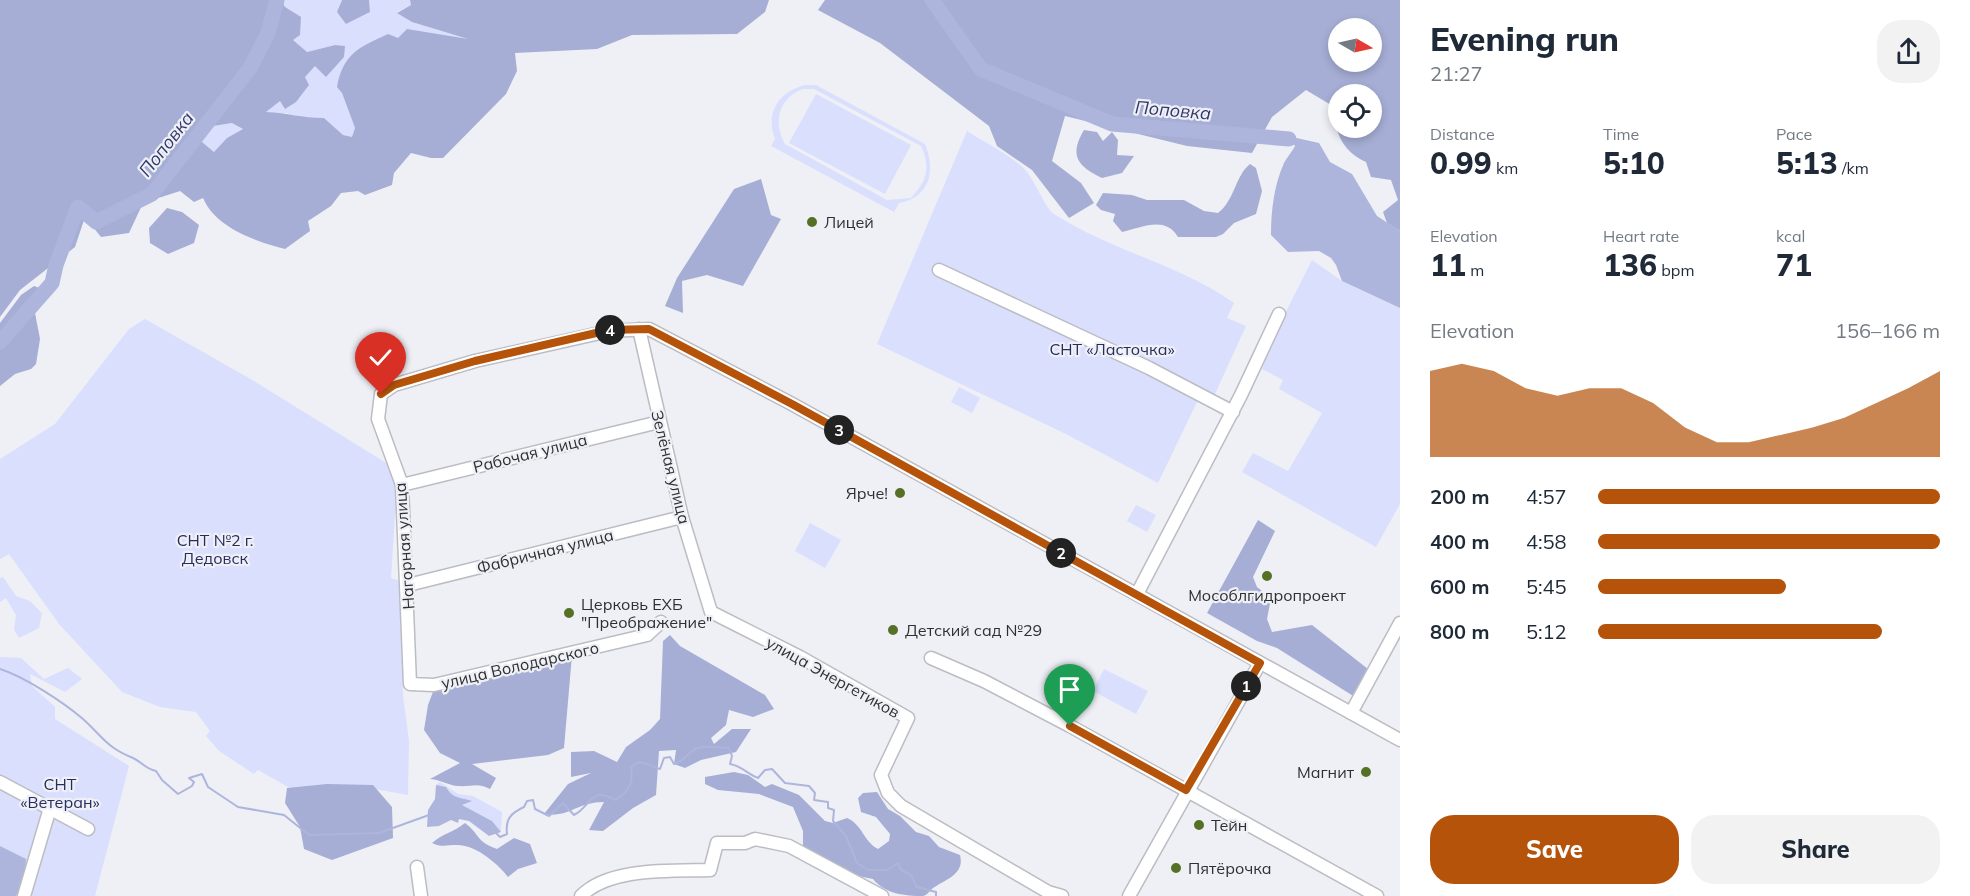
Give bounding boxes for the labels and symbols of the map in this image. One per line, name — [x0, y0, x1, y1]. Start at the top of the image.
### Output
north arrow — [1328, 18, 1382, 72]
water label: Поповка — [1134, 95, 1212, 125]
water label: Поповка — [134, 107, 198, 181]
place label: Лицей — [824, 212, 874, 232]
marker: Лицей — [805, 215, 819, 229]
pin: 4 — [595, 315, 625, 345]
pin — [355, 332, 406, 394]
park label: СНТ «Ласточка» — [1049, 339, 1175, 359]
street label: Зелёная улица — [647, 408, 695, 526]
pin: 3 — [824, 415, 854, 445]
street label: Рабочая улица — [471, 429, 589, 477]
street label: Нагорная улица — [390, 482, 418, 610]
place label: Ярче! — [846, 483, 888, 503]
marker: Ярче! — [893, 486, 907, 500]
street label: Фабричная улица — [475, 524, 615, 578]
park label: СНТ №2 г. Дедовск — [177, 530, 253, 568]
pin: 2 — [1046, 538, 1076, 568]
marker: Мособлгидропроект — [1260, 569, 1274, 583]
place label: Мособлгидропроект — [1188, 585, 1347, 605]
place label: Церковь ЕХБ "Преображение" — [581, 594, 712, 632]
marker: Церковь ЕХБ "Преображение" — [562, 606, 576, 620]
place label: Детский сад №29 — [905, 620, 1042, 640]
marker: Детский сад №29 — [886, 623, 900, 637]
street label: улица Энергетиков — [763, 632, 903, 722]
street label: улица Володарского — [439, 637, 601, 693]
pin — [1044, 664, 1095, 726]
pin: 1 — [1231, 671, 1261, 701]
place label: Магнит — [1297, 762, 1355, 782]
marker: Магнит — [1359, 765, 1373, 779]
park label: СНТ «Ветеран» — [20, 774, 100, 812]
place label: Тейн — [1211, 815, 1247, 835]
marker: Тейн — [1192, 818, 1206, 832]
place label: Пятёрочка — [1188, 858, 1272, 878]
marker: Пятёрочка — [1169, 861, 1183, 875]

